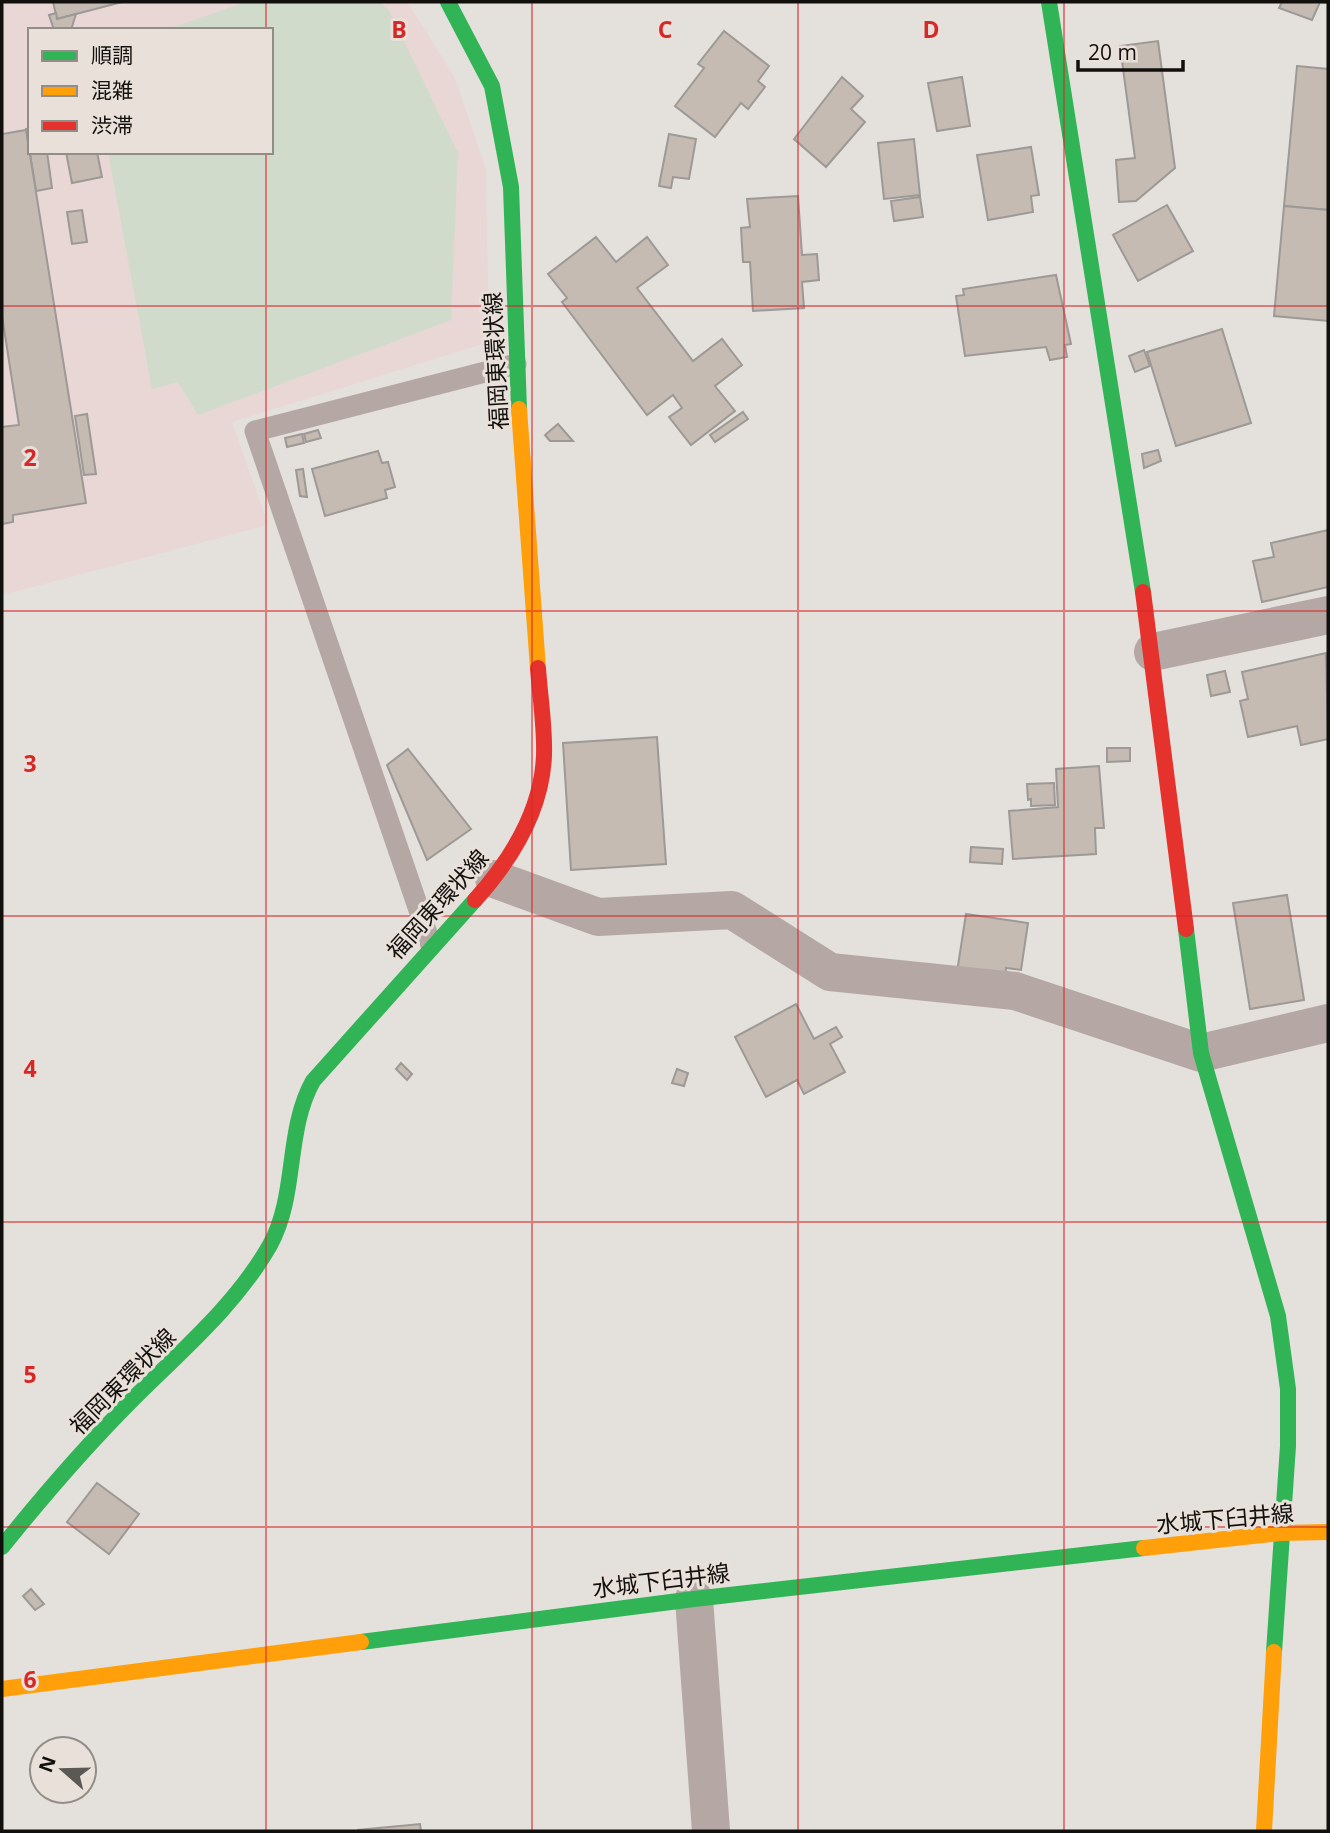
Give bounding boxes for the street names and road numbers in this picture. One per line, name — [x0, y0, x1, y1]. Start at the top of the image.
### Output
street label: 福岡東環状線 — [475, 291, 515, 431]
street label: 福岡東環状線 — [379, 842, 495, 966]
street label: 福岡東環状線 — [62, 1321, 182, 1441]
street label: 水城下臼井線 — [1155, 1496, 1295, 1540]
street label: 水城下臼井線 — [591, 1556, 731, 1604]

